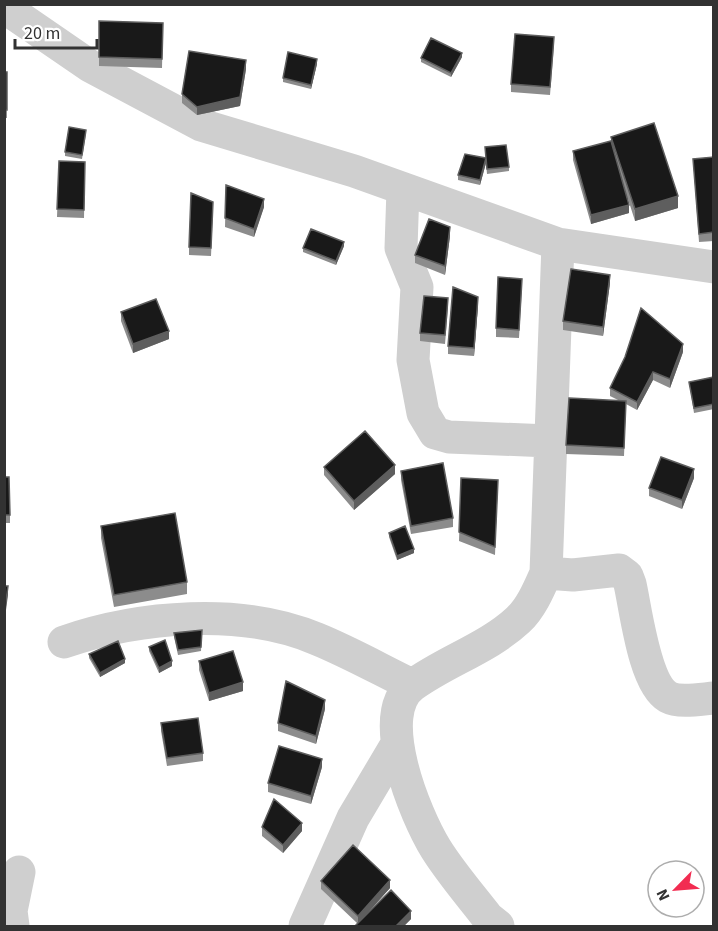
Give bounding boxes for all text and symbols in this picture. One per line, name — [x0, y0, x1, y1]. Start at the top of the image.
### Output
scale bar — [15, 12, 98, 50]
text: 20 m — [24, 21, 60, 46]
north arrow — [646, 859, 706, 919]
text: N — [651, 885, 676, 904]

